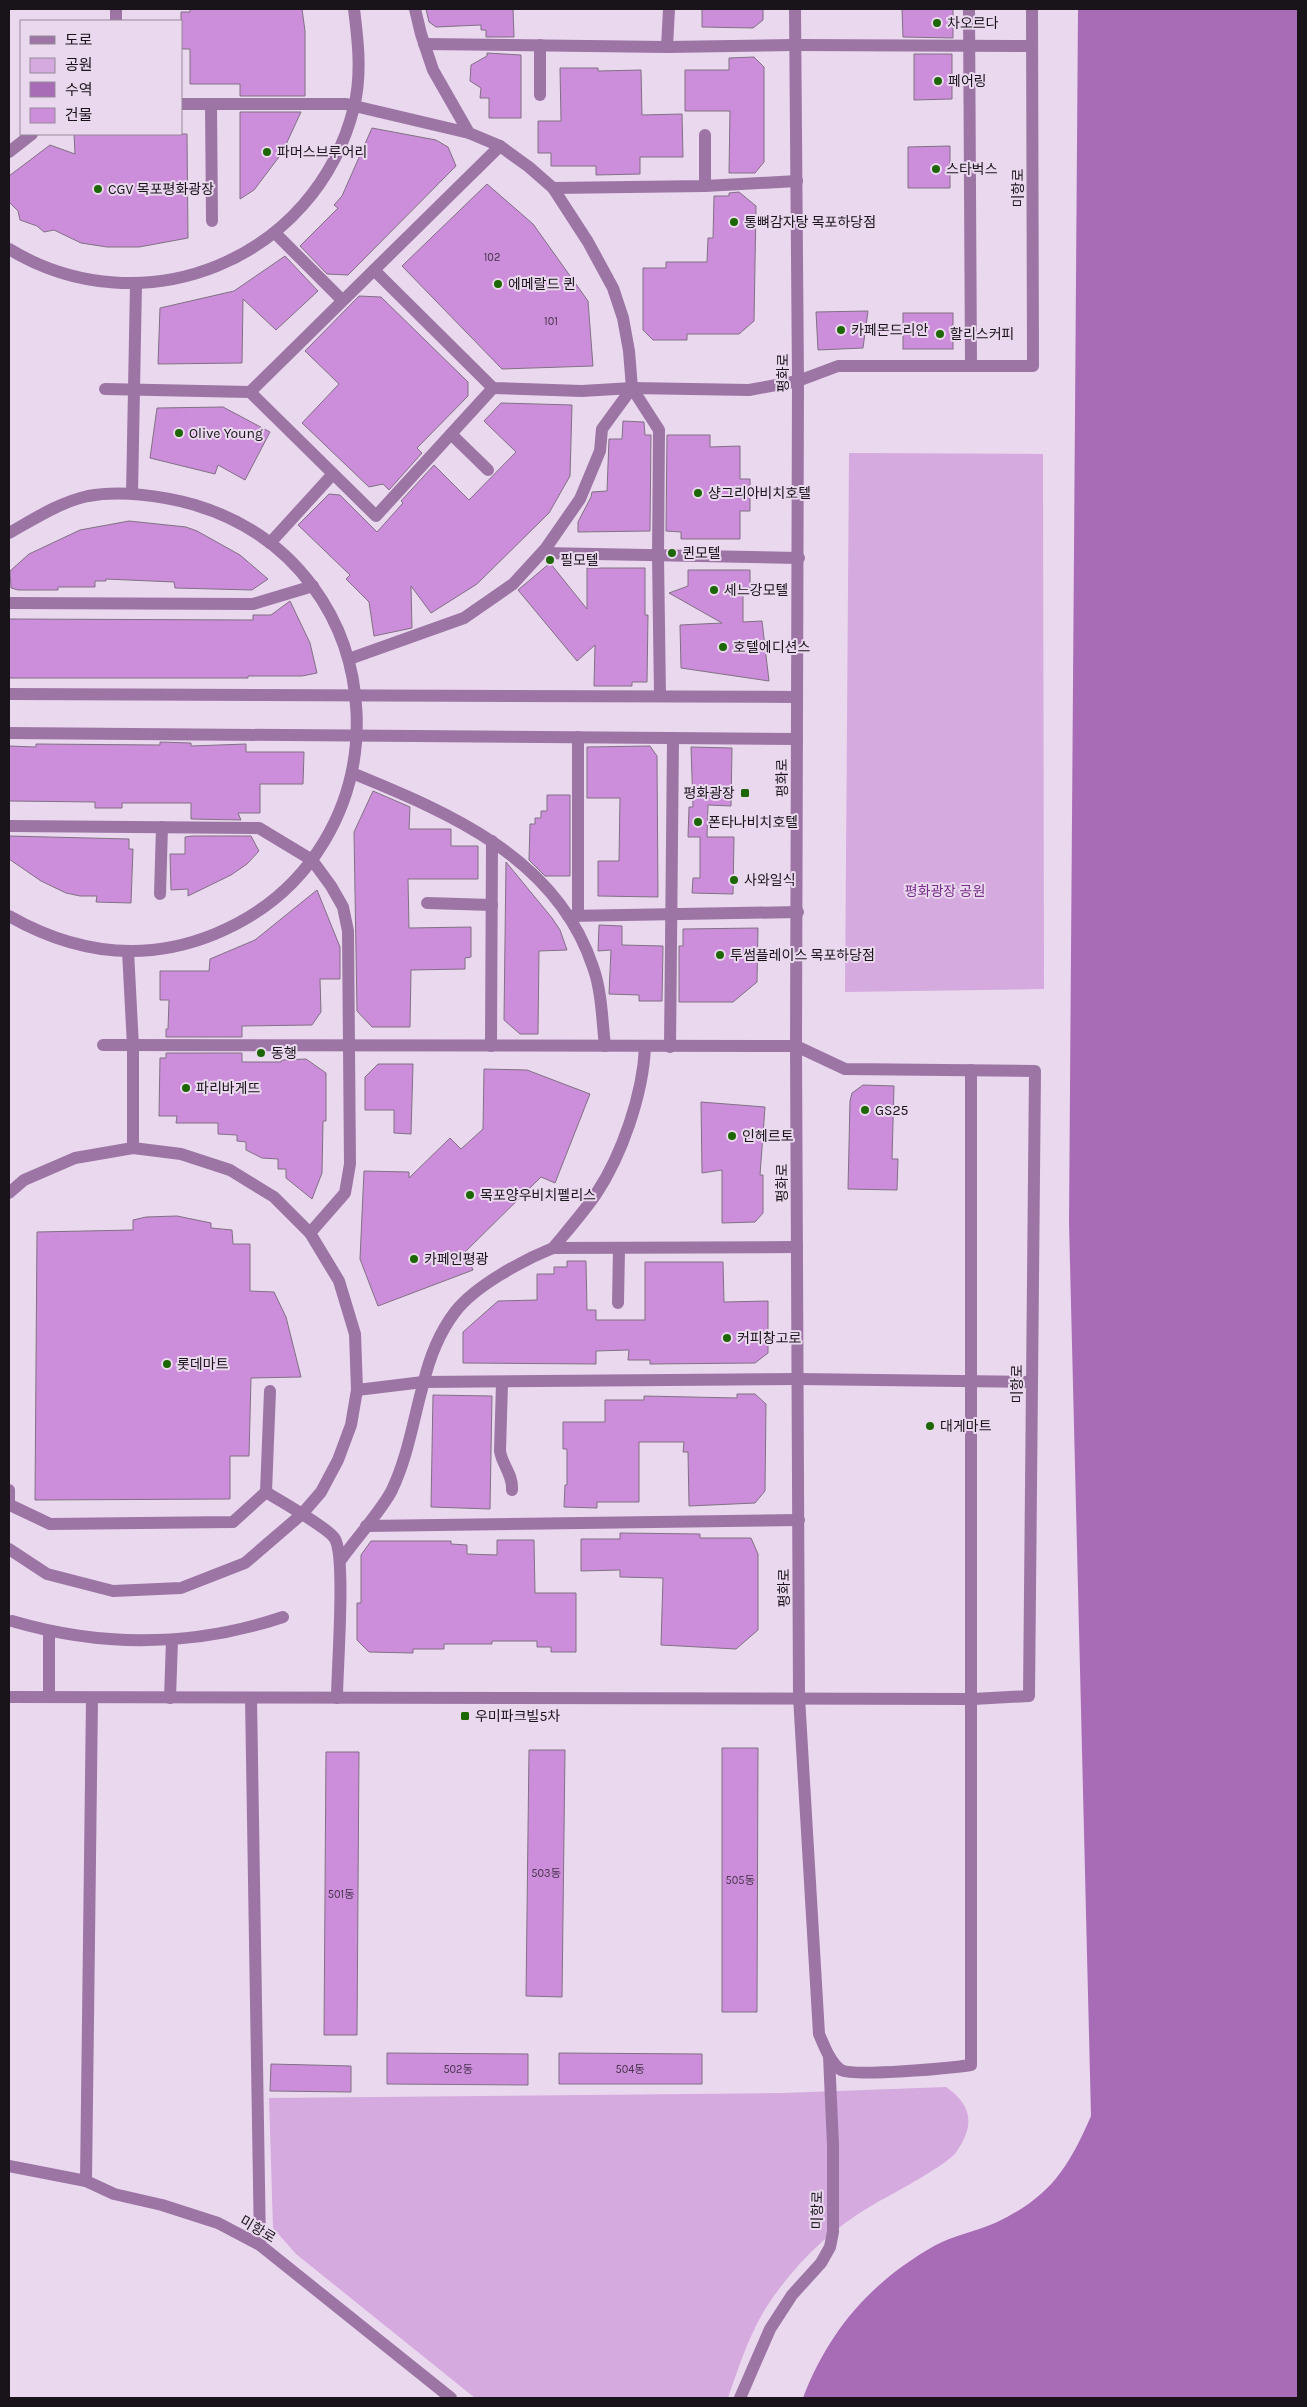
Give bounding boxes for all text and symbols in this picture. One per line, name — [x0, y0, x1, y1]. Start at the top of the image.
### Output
place label: 차오르다 — [947, 15, 999, 32]
marker: 차오르다 — [931, 17, 943, 29]
legend — [20, 20, 182, 135]
text: 도로 — [65, 31, 93, 49]
text: 공원 — [65, 56, 93, 74]
place label: 페어링 — [948, 73, 987, 90]
marker: 페어링 — [932, 75, 944, 87]
text: 수역 — [65, 81, 93, 99]
text: 건물 — [65, 106, 93, 124]
place label: 파머스브루어리 — [277, 144, 367, 161]
marker: 파머스브루어리 — [261, 146, 273, 158]
place label: 스타벅스 — [946, 161, 998, 178]
marker: 스타벅스 — [930, 163, 942, 175]
street label: 미항로 — [1010, 169, 1027, 207]
place label: CGV 목포평화광장 — [108, 181, 214, 198]
marker: CGV 목포평화광장 — [92, 183, 104, 195]
place label: 통뼈감자탕 목포하당점 — [744, 214, 876, 231]
marker: 통뼈감자탕 목포하당점 — [728, 216, 740, 228]
house number: 102 — [484, 251, 500, 264]
place label: 에메랄드 퀸 — [508, 276, 576, 293]
marker: 에메랄드 퀸 — [492, 278, 504, 290]
house number: 101 — [544, 315, 558, 328]
place label: 카페몬드리안 — [851, 322, 928, 339]
marker: 카페몬드리안 — [835, 324, 847, 336]
place label: 할리스커피 — [950, 326, 1014, 343]
marker: 할리스커피 — [934, 328, 946, 340]
street label: 평화로 — [775, 354, 792, 392]
place label: Olive Young — [189, 425, 263, 442]
marker: Olive Young — [173, 427, 185, 439]
place label: 샹그리아비치호텔 — [708, 485, 811, 502]
marker: 샹그리아비치호텔 — [692, 487, 704, 499]
place label: 퀸모텔 — [682, 545, 721, 562]
marker: 퀸모텔 — [666, 547, 678, 559]
place label: 필모텔 — [560, 552, 599, 569]
marker: 필모텔 — [544, 554, 556, 566]
place label: 세느강모텔 — [724, 582, 788, 599]
marker: 세느강모텔 — [708, 584, 720, 596]
place label: 호텔에디션스 — [733, 639, 810, 656]
marker: 호텔에디션스 — [717, 641, 729, 653]
street label: 평화로 — [774, 758, 791, 797]
place label: 평화광장 — [683, 785, 735, 802]
marker: 평화광장 — [739, 787, 751, 799]
place label: 폰타나비치호텔 — [708, 814, 798, 831]
marker: 폰타나비치호텔 — [692, 816, 704, 828]
place label: 사와일식 — [744, 872, 796, 889]
marker: 사와일식 — [728, 874, 740, 886]
park label: 평화광장 공원 — [905, 883, 985, 900]
place label: 투썸플레이스 목포하당점 — [730, 947, 875, 964]
marker: 투썸플레이스 목포하당점 — [714, 949, 726, 961]
place label: 동행 — [271, 1045, 297, 1062]
marker: 동행 — [255, 1047, 267, 1059]
place label: 파리바게뜨 — [196, 1080, 261, 1097]
marker: 파리바게뜨 — [180, 1082, 192, 1094]
place label: GS25 — [875, 1102, 909, 1119]
marker: GS25 — [859, 1104, 871, 1116]
place label: 인헤르토 — [742, 1128, 794, 1145]
marker: 인헤르토 — [726, 1130, 738, 1142]
street label: 평화로 — [774, 1164, 791, 1202]
place label: 목포양우비치펠리스 — [480, 1187, 596, 1204]
marker: 목포양우비치펠리스 — [464, 1189, 476, 1201]
place label: 카페인평광 — [424, 1251, 489, 1268]
marker: 카페인평광 — [408, 1253, 420, 1265]
place label: 커피창고로 — [737, 1330, 802, 1347]
marker: 커피창고로 — [721, 1332, 733, 1344]
place label: 롯데마트 — [177, 1356, 229, 1373]
marker: 롯데마트 — [161, 1358, 173, 1370]
street label: 미항로 — [1009, 1365, 1026, 1403]
place label: 대게마트 — [940, 1418, 992, 1435]
marker: 대게마트 — [924, 1420, 936, 1432]
street label: 평화로 — [776, 1569, 793, 1607]
place label: 우미파크빌5차 — [475, 1708, 560, 1725]
marker: 우미파크빌5차 — [459, 1710, 471, 1722]
house number: 503동 — [531, 1867, 561, 1880]
house number: 505동 — [725, 1874, 755, 1887]
house number: 501동 — [328, 1888, 354, 1901]
house number: 502동 — [443, 2063, 473, 2076]
house number: 504동 — [615, 2063, 645, 2076]
street label: 미항로 — [809, 2190, 826, 2229]
street label: 미항로 — [237, 2212, 279, 2247]

